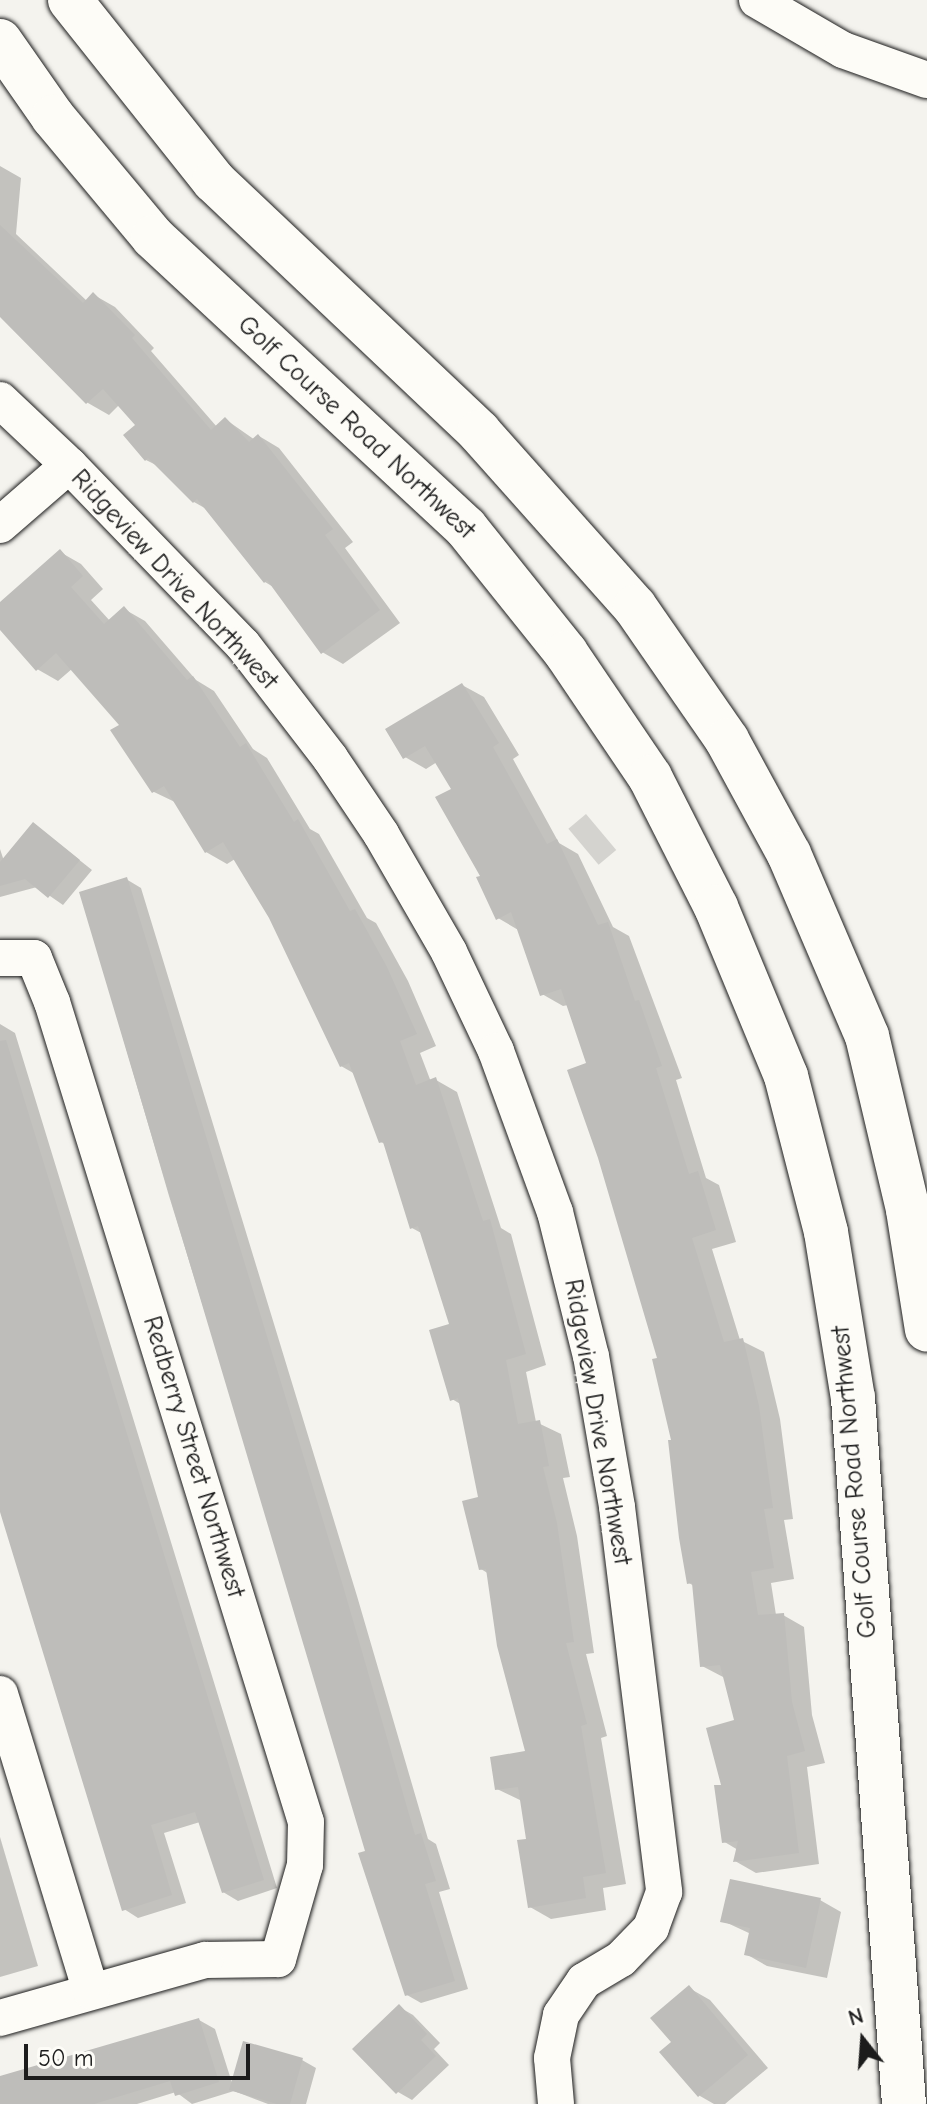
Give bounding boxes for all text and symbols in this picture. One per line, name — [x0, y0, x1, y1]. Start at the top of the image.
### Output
street label: Golf Course Road Northwest — [231, 310, 481, 546]
street label: Ridgeview Drive Northwest — [64, 463, 284, 697]
street label: Ridgeview Drive Northwest — [556, 1277, 638, 1567]
street label: Redberry Street Northwest — [135, 1313, 251, 1601]
street label: Golf Course Road Northwest — [826, 1324, 884, 1640]
north arrow — [823, 2000, 903, 2080]
text: N — [845, 2003, 867, 2032]
scale bar — [28, 2028, 254, 2078]
text: 50 m — [38, 2044, 94, 2072]

